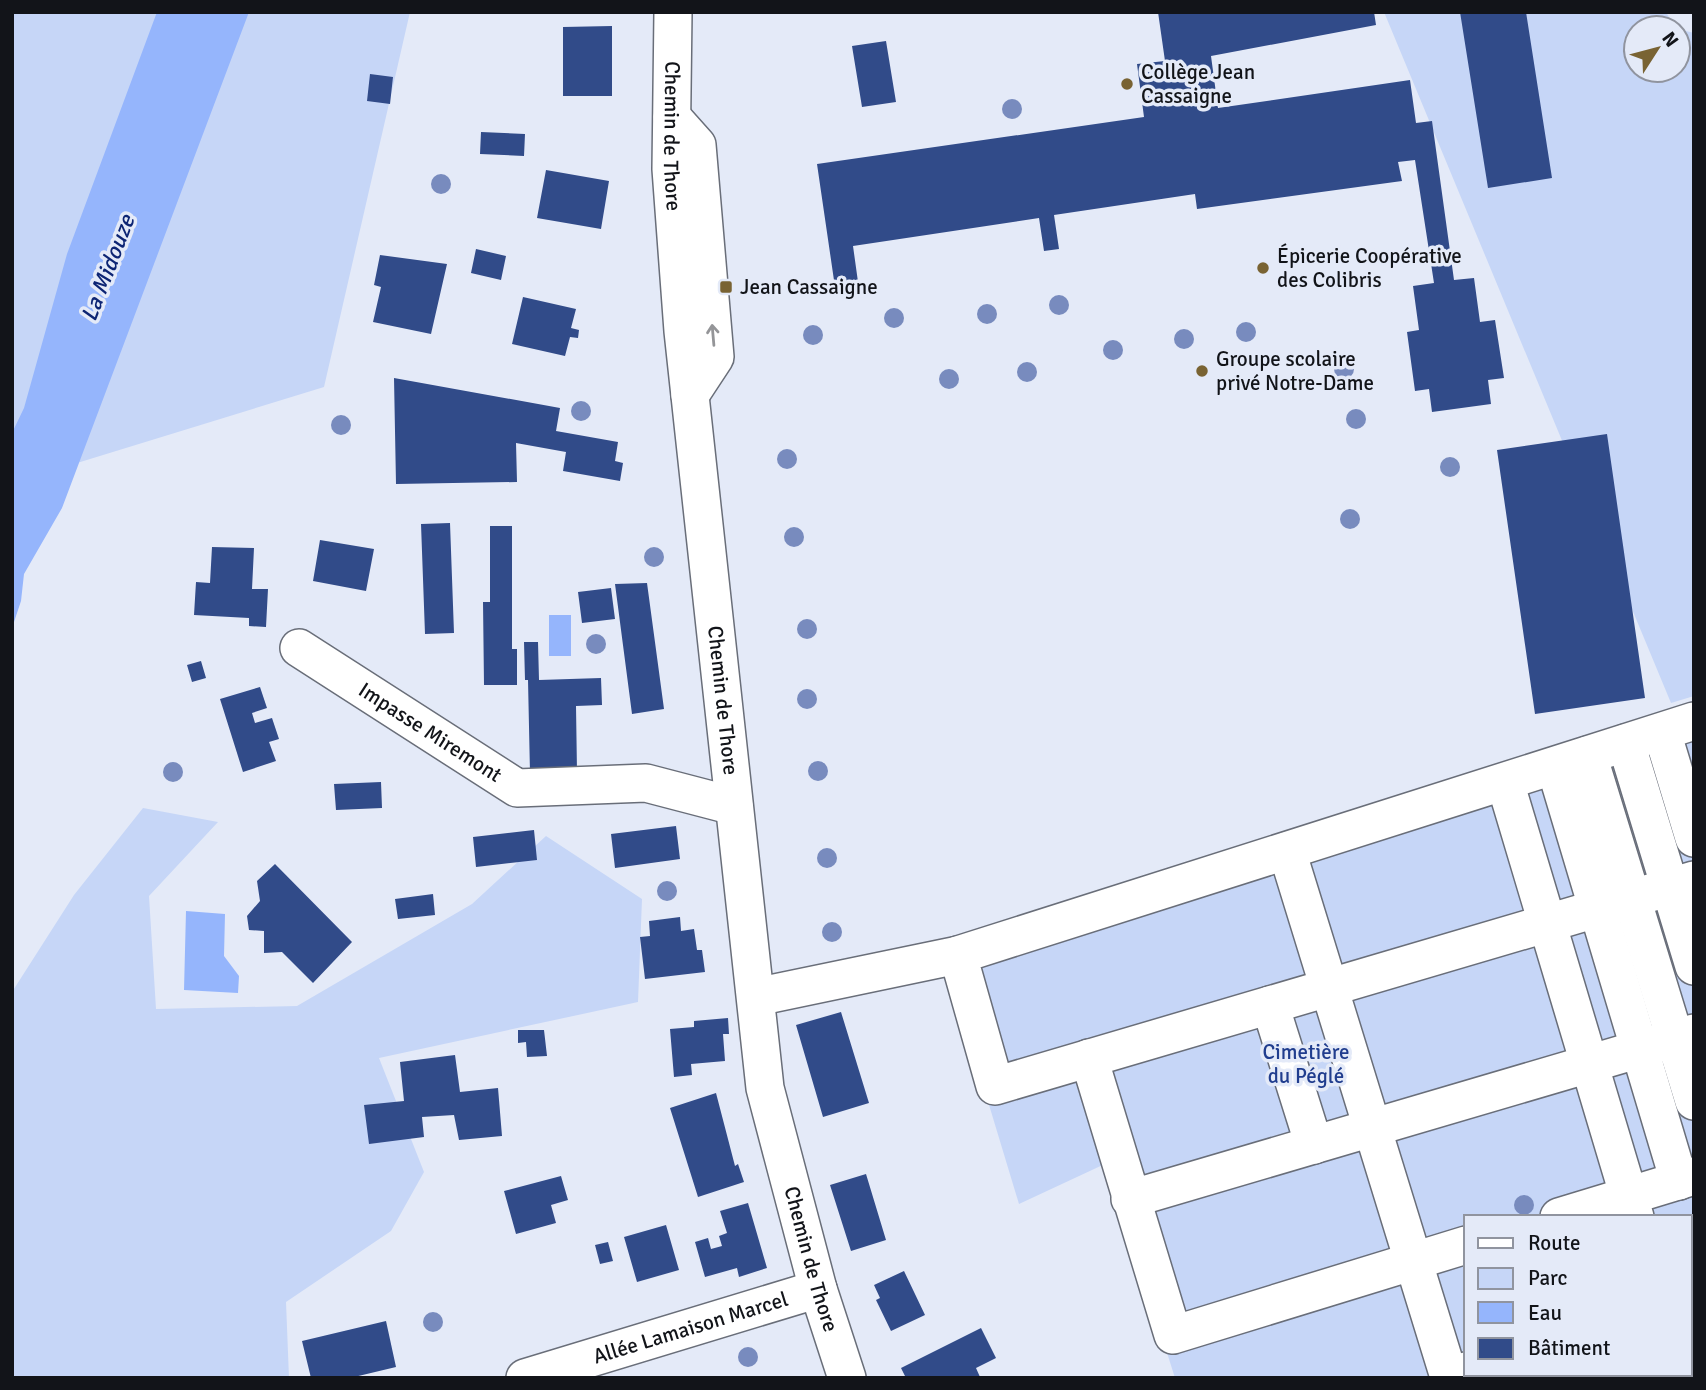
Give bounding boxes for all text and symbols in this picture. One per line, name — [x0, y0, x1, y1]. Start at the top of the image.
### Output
north arrow — [1622, 14, 1692, 84]
text: N — [1656, 27, 1684, 52]
place label: Collège Jean Cassaigne — [1141, 59, 1255, 109]
street label: Chemin de Thore — [658, 61, 687, 212]
marker: Collège Jean Cassaigne — [1119, 76, 1135, 92]
water label: La Midouze — [74, 209, 142, 325]
place label: Épicerie Coopérative des Colibris — [1277, 243, 1462, 293]
marker: Épicerie Coopérative des Colibris — [1255, 260, 1271, 276]
place label: Jean Cassaigne — [740, 274, 878, 300]
marker: Jean Cassaigne — [718, 279, 734, 295]
one-way arrow — [706, 324, 719, 346]
place label: Groupe scolaire privé Notre-Dame — [1216, 346, 1374, 396]
marker: Groupe scolaire privé Notre-Dame — [1194, 363, 1210, 379]
street label: Chemin de Thore — [702, 624, 744, 776]
street label: Impasse Miremont — [354, 677, 507, 788]
park label: Cimetière du Péglé — [1262, 1039, 1350, 1089]
street label: Chemin de Thore — [778, 1183, 844, 1335]
legend — [1464, 1215, 1692, 1376]
text: Route — [1528, 1230, 1580, 1256]
text: Parc — [1528, 1265, 1567, 1291]
street label: Allée Lamaison Marcel — [590, 1286, 791, 1370]
text: Eau — [1528, 1300, 1562, 1326]
text: Bâtiment — [1528, 1335, 1610, 1361]

